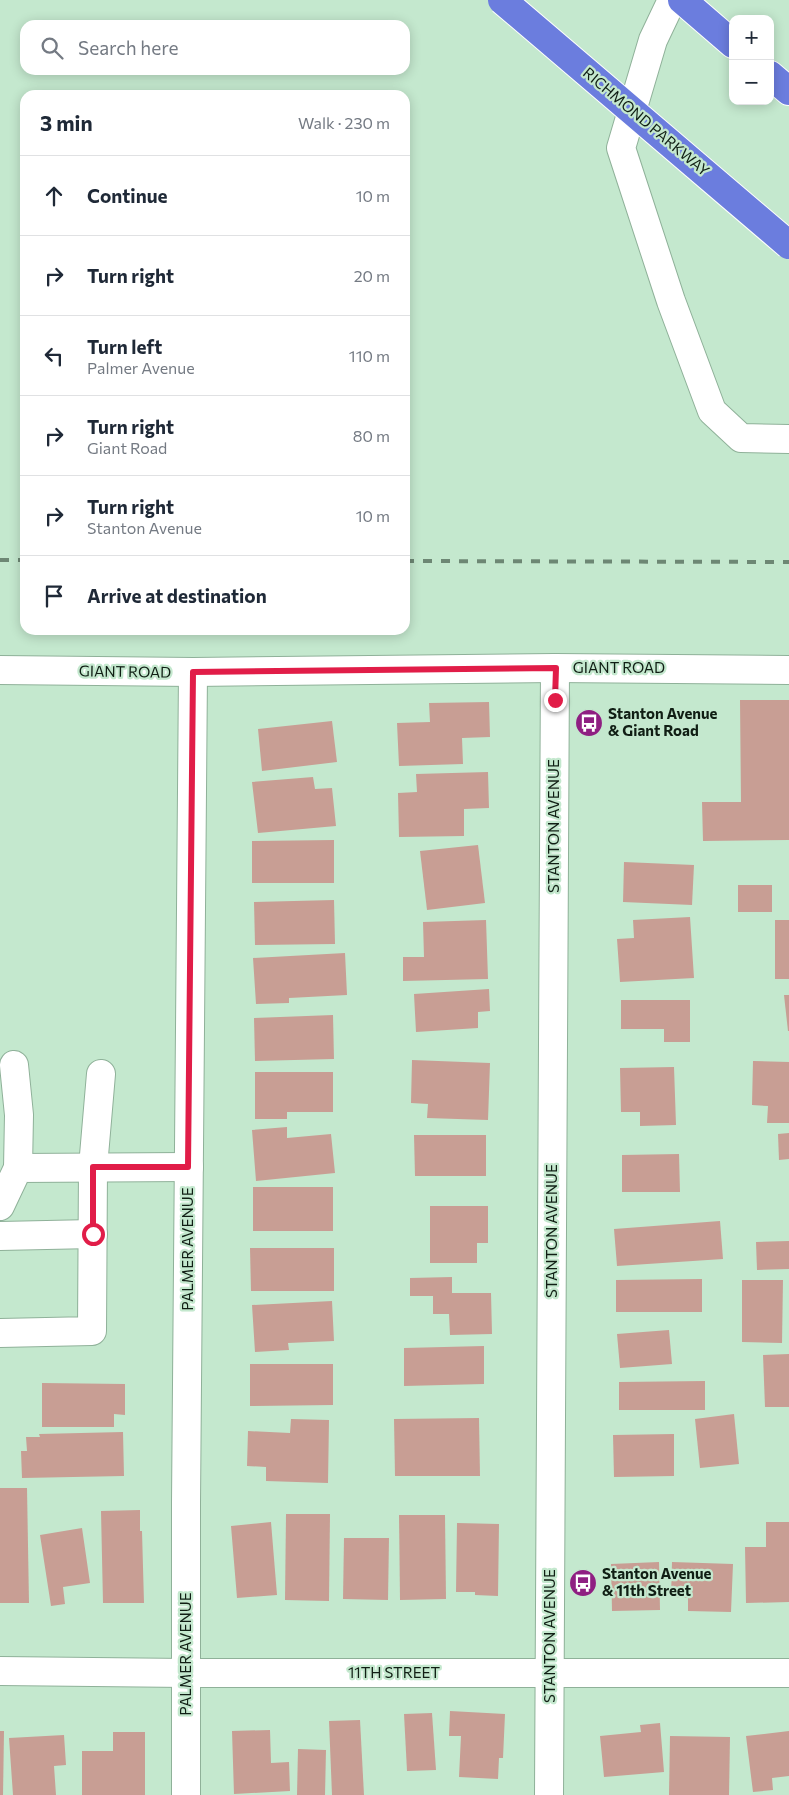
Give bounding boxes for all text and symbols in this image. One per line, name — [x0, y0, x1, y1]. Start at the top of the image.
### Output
map controls — [729, 15, 774, 105]
button: + — [729, 15, 774, 60]
search box — [20, 20, 410, 75]
icon: search — [38, 34, 66, 62]
text: Search here — [78, 36, 178, 59]
button: − — [729, 60, 774, 105]
street label: RICHMOND PARKWAY — [580, 63, 714, 180]
text: 3 min — [40, 110, 93, 135]
text: Walk · 230 m — [298, 113, 390, 132]
icon: ahead — [40, 182, 68, 210]
text: Continue — [87, 184, 167, 207]
text: 10 m — [356, 186, 390, 205]
icon: right — [40, 262, 68, 290]
text: Turn right — [87, 264, 174, 287]
text: 20 m — [354, 266, 390, 285]
text: Turn left — [87, 335, 162, 358]
icon: left — [40, 342, 68, 370]
text: 110 m — [349, 346, 390, 365]
text: Palmer Avenue — [87, 358, 195, 377]
text: Turn right — [87, 415, 174, 438]
icon: right — [40, 422, 68, 450]
text: 80 m — [353, 426, 390, 445]
text: Giant Road — [87, 438, 167, 457]
text: Turn right — [87, 495, 174, 518]
icon: right — [40, 502, 68, 530]
text: 10 m — [356, 506, 390, 525]
text: Stanton Avenue — [87, 518, 202, 537]
icon: arrive — [40, 582, 68, 610]
text: Arrive at destination — [87, 584, 267, 607]
street label: GIANT ROAD — [573, 658, 665, 676]
street label: GIANT ROAD — [79, 661, 171, 681]
route end — [544, 689, 567, 712]
place label: Stanton Avenue & Giant Road — [608, 704, 718, 739]
bus stop icon: Stanton Avenue & Giant Road — [574, 708, 604, 738]
street label: STANTON AVENUE — [544, 759, 562, 893]
street label: STANTON AVENUE — [542, 1164, 560, 1298]
street label: PALMER AVENUE — [178, 1187, 196, 1311]
route start — [82, 1223, 105, 1246]
place label: Stanton Avenue & 11th Street — [602, 1564, 712, 1599]
bus stop icon: Stanton Avenue & 11th Street — [568, 1568, 598, 1598]
street label: STANTON AVENUE — [540, 1569, 558, 1703]
street label: PALMER AVENUE — [176, 1592, 194, 1716]
street label: 11TH STREET — [348, 1663, 441, 1681]

